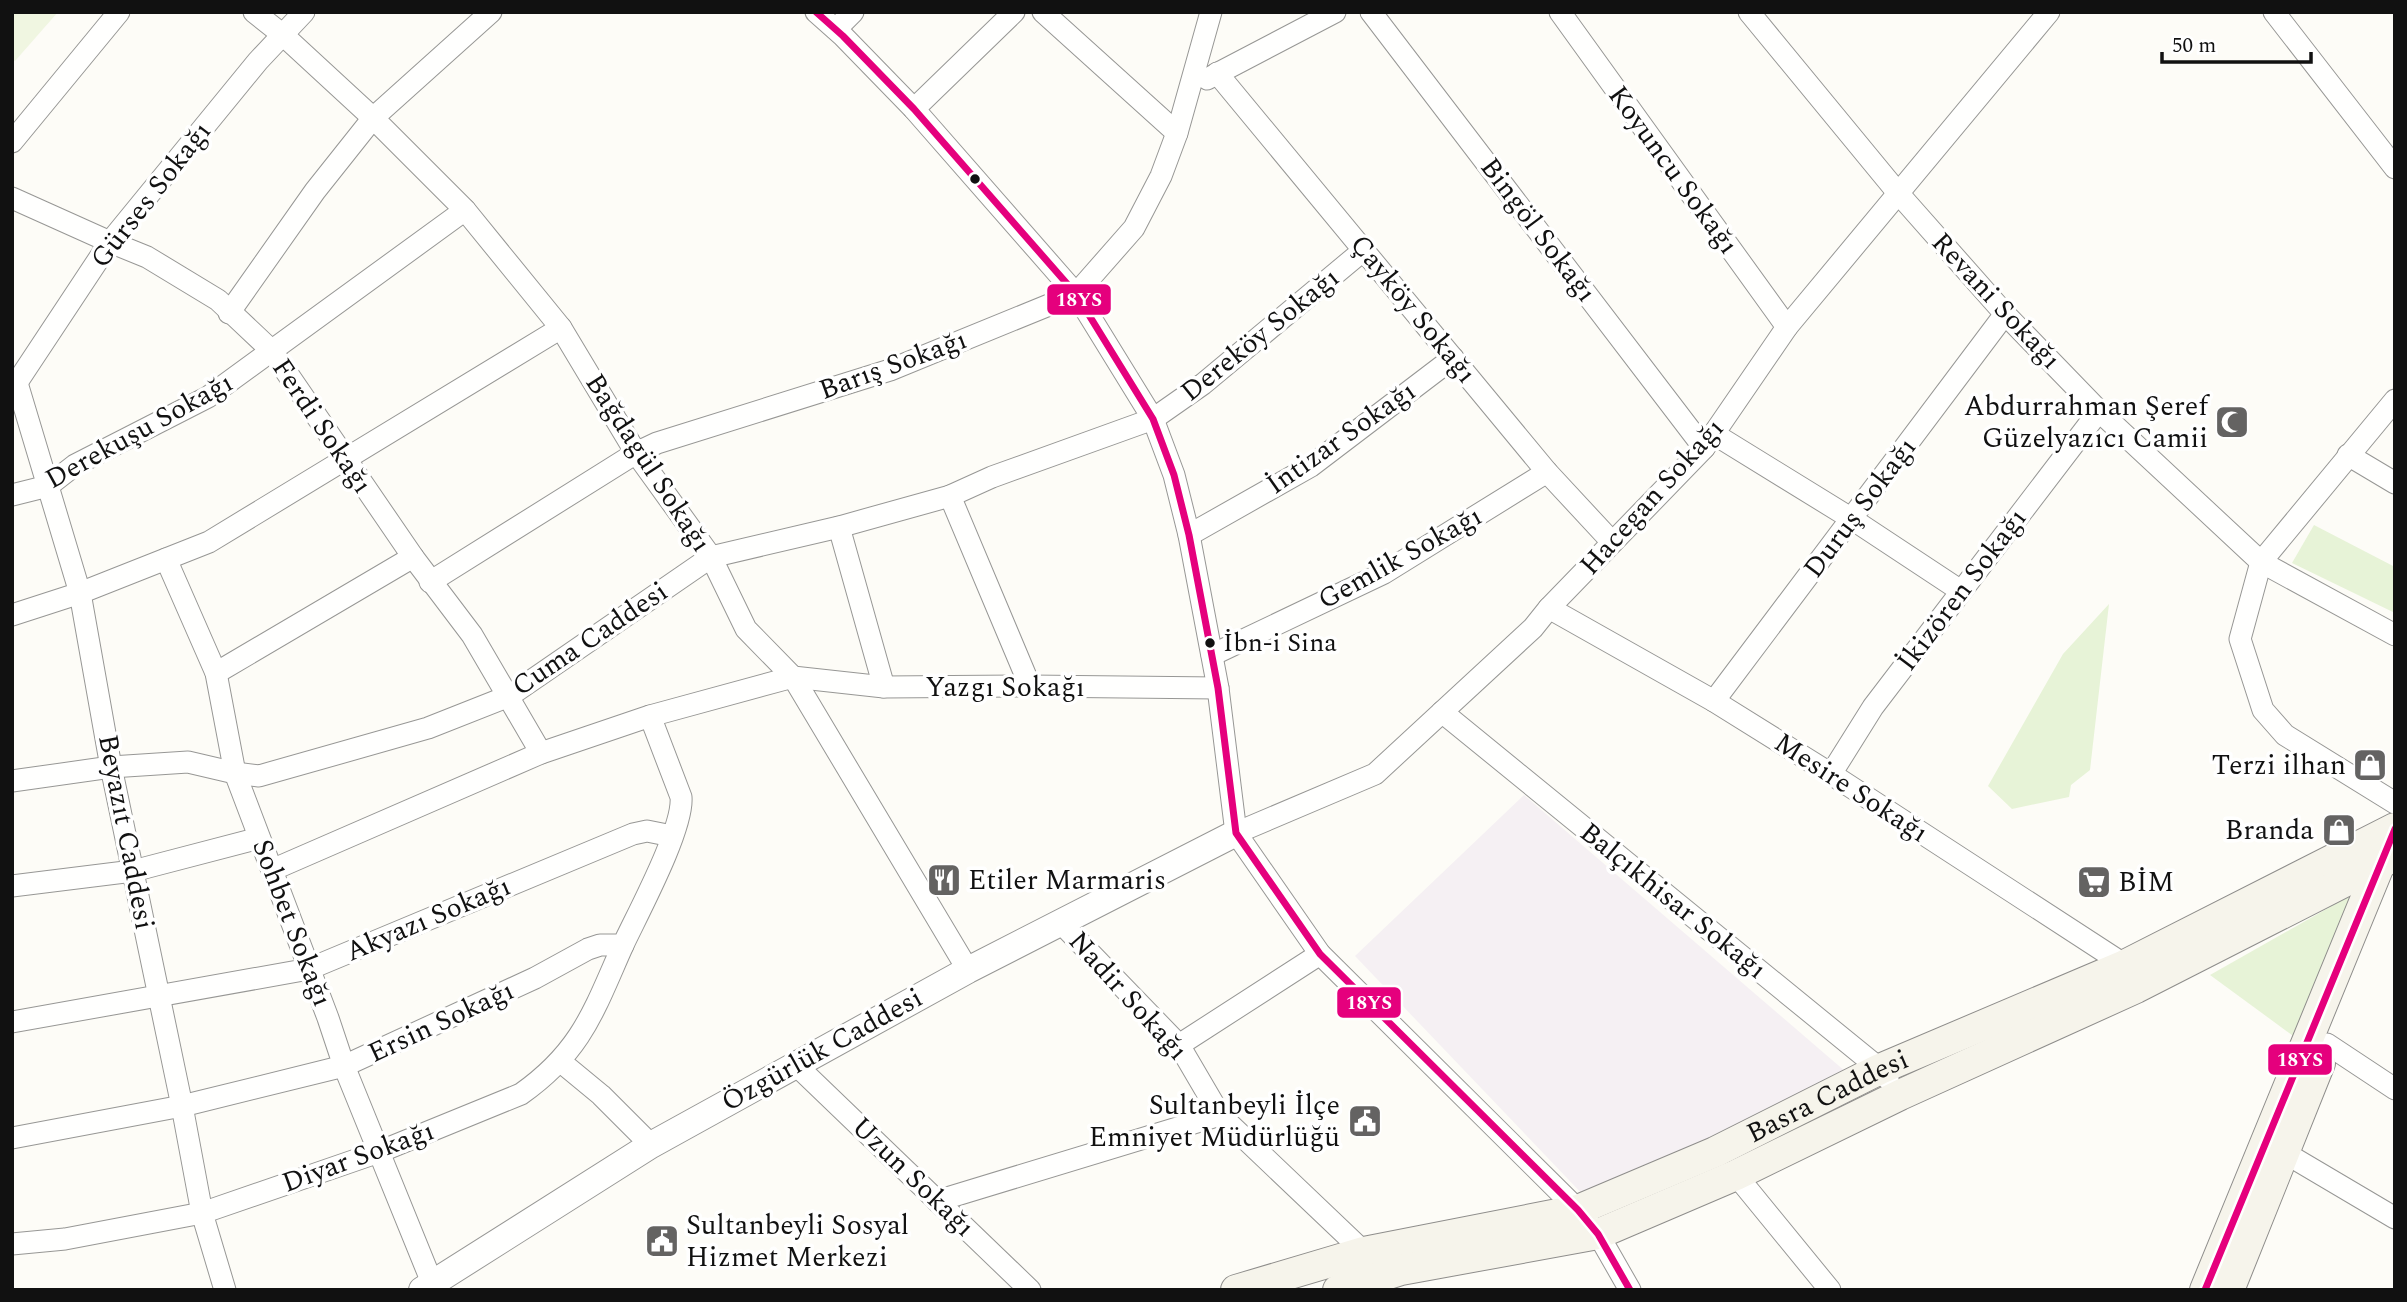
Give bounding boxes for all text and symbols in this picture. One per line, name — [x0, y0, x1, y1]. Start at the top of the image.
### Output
scale bar — [2162, 21, 2311, 65]
text: 50 m — [2172, 30, 2216, 62]
street label: Koyuncu Sokağı — [1597, 77, 1749, 263]
street label: Gürses Sokağı — [80, 112, 222, 278]
street label: Bingöl Sokağı — [1469, 148, 1607, 312]
unlabelled marker — [968, 172, 982, 186]
street label: Revani Sokağı — [1921, 223, 2071, 379]
street label: Çayköy Sokağı — [1339, 225, 1487, 393]
street label: Dereköy Sokağı — [1171, 257, 1349, 413]
line badge: 18YS — [1046, 283, 1112, 316]
text: 18YS — [1056, 286, 1102, 315]
street label: Barış Sokağı — [813, 318, 973, 412]
street label: Ferdi Sokağı — [261, 349, 383, 503]
street label: Derekuşu Sokağı — [37, 361, 241, 501]
street label: Bağdagül Sokağı — [574, 365, 722, 561]
street label: İntizar Sokağı — [1257, 370, 1425, 506]
place label: Abdurrahman Şeref Güzelyazıcı Camii — [1964, 385, 2210, 460]
mosque icon: Abdurrahman Şeref Güzelyazıcı Camii — [2213, 403, 2251, 441]
street label: Hacegan Sokağı — [1570, 409, 1734, 585]
street label: Duruş Sokağı — [1793, 428, 1927, 588]
street label: Gemlik Sokağı — [1310, 495, 1490, 621]
street label: İkizören Sokağı — [1886, 499, 2038, 681]
street label: Cuma Caddesi — [503, 571, 677, 707]
place label: İbn-i Sina — [1223, 623, 1337, 663]
marker: İbn-i Sina — [1203, 636, 1217, 650]
street label: Yazgı Sokağı — [925, 666, 1085, 709]
street label: Mesire Sokağı — [1765, 722, 1937, 854]
street label: Beyazıt Caddesi — [86, 731, 166, 933]
place label: Terzi ilhan — [2211, 744, 2346, 787]
shop icon: Terzi ilhan — [2351, 746, 2389, 784]
place label: Branda — [2225, 809, 2314, 852]
shop icon: Branda — [2320, 811, 2358, 849]
street label: Balçıkhisar Sokağı — [1570, 812, 1776, 990]
street label: Sohbet Sokağı — [240, 833, 344, 1013]
place label: Etiler Marmaris — [968, 859, 1166, 902]
restaurant icon: Etiler Marmaris — [925, 861, 963, 899]
place label: BİM — [2118, 861, 2174, 904]
supermarket icon: BİM — [2075, 863, 2113, 901]
street label: Akyazı Sokağı — [339, 865, 517, 973]
street label: Nadir Sokağı — [1058, 922, 1198, 1070]
street label: Ersin Sokağı — [361, 969, 521, 1075]
street label: Özgürlük Caddesi — [713, 977, 931, 1123]
line badge: 18YS — [1336, 986, 1402, 1019]
text: 18YS — [1346, 989, 1392, 1018]
street label: Basra Caddesi — [1739, 1038, 1915, 1154]
line badge: 18YS — [2267, 1043, 2333, 1076]
text: 18YS — [2277, 1046, 2323, 1075]
place label: Sultanbeyli İlçe Emniyet Müdürlüğü — [1089, 1084, 1340, 1159]
public building icon: Sultanbeyli İlçe Emniyet Müdürlüğü — [1346, 1102, 1384, 1140]
street label: Uzun Sokağı — [841, 1107, 985, 1247]
street label: Diyar Sokağı — [276, 1110, 440, 1204]
place label: Sultanbeyli Sosyal Hizmet Merkezi — [686, 1204, 909, 1279]
public building icon: Sultanbeyli Sosyal Hizmet Merkezi — [643, 1222, 681, 1260]

